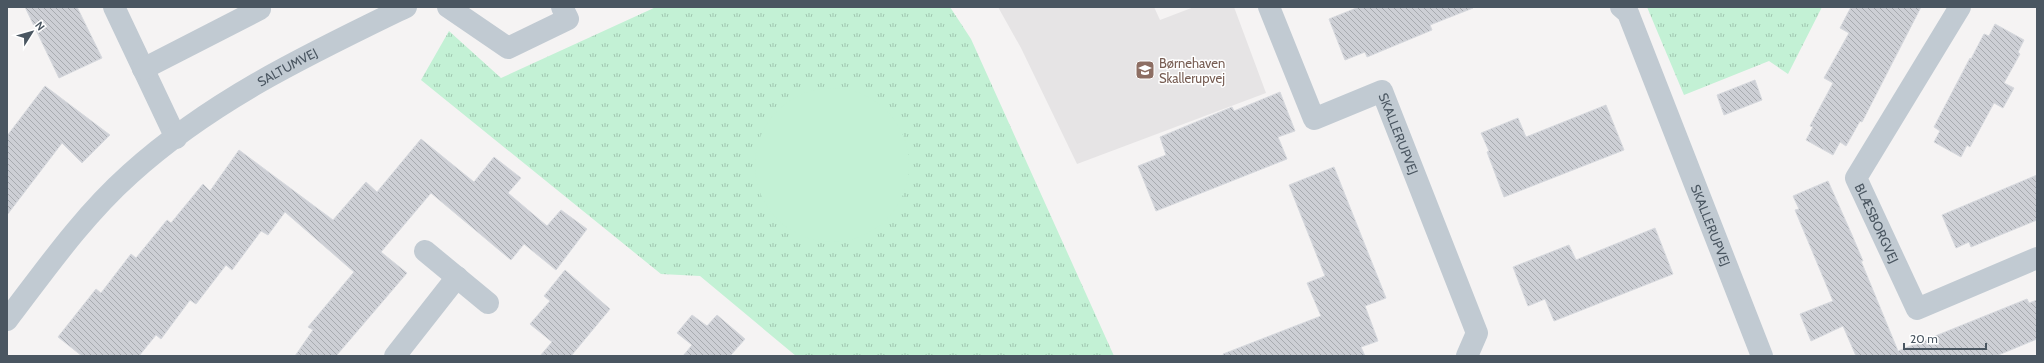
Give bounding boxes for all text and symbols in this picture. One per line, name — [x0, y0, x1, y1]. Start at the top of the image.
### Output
north arrow — [12, 12, 52, 52]
text: N — [32, 19, 48, 33]
street label: SALTUMVEJ — [254, 44, 320, 90]
place label: Børnehaven Skallerupvej — [1159, 55, 1225, 87]
school or university icon: Børnehaven Skallerupvej — [1134, 59, 1156, 81]
street label: SKALLERUPVEJ — [1375, 90, 1422, 177]
street label: BLÆSBORGVEJ — [1852, 181, 1902, 266]
street label: SKALLERUPVEJ — [1688, 182, 1734, 268]
scale bar — [1904, 325, 1986, 351]
text: 20 m — [1910, 331, 1938, 346]

